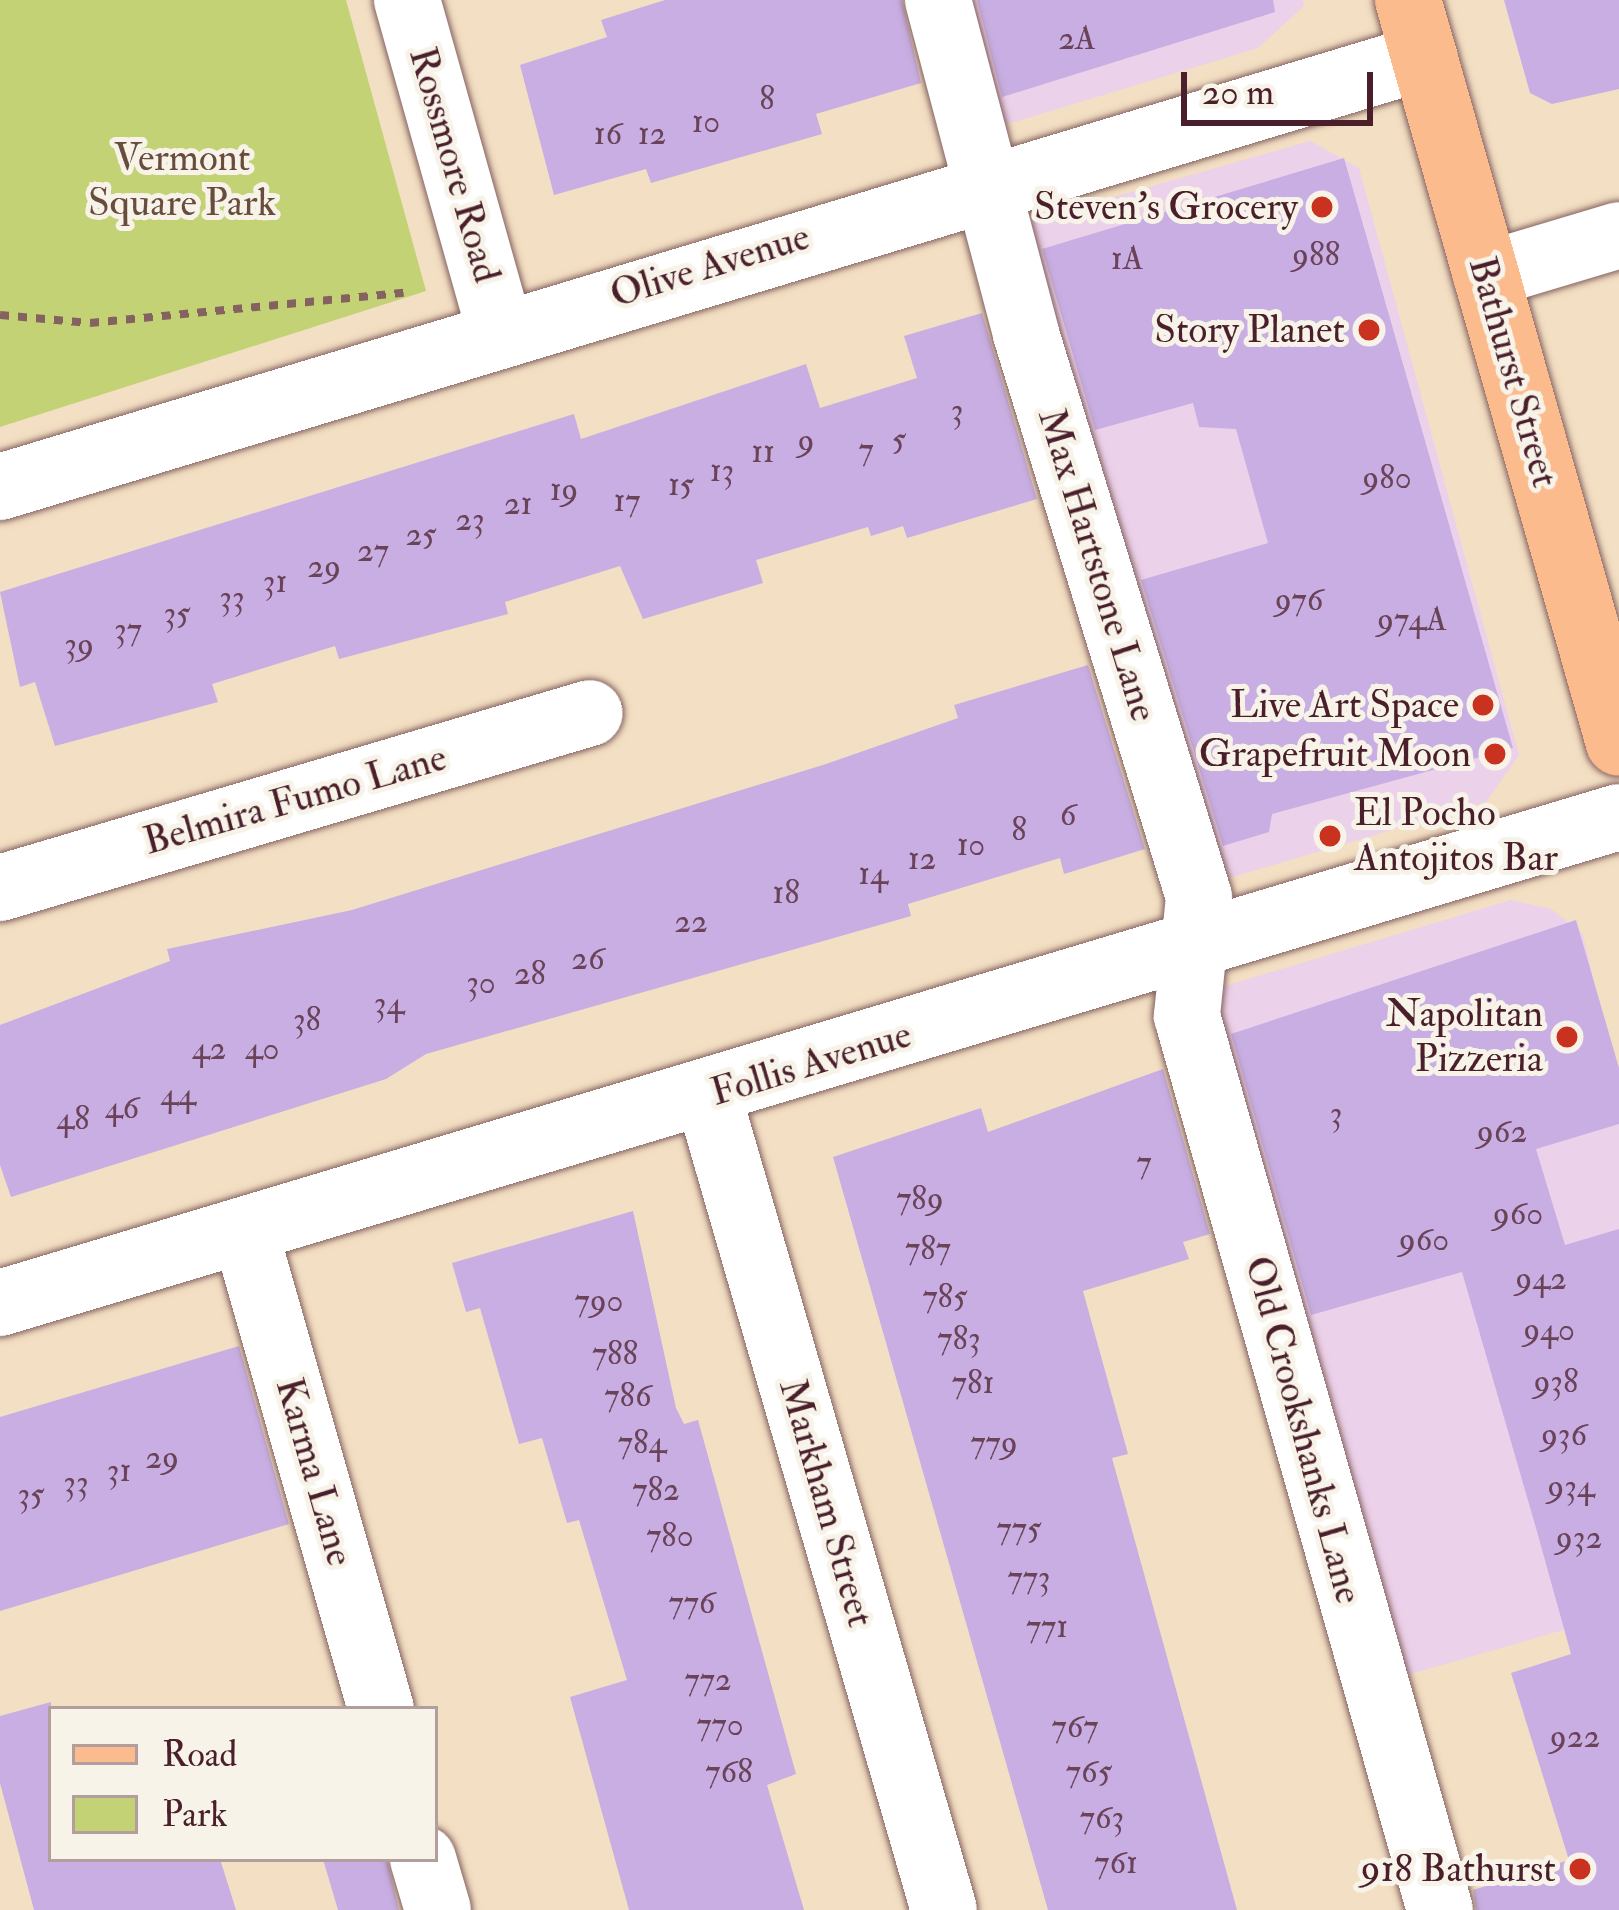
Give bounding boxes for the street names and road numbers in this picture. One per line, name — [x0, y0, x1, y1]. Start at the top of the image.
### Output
street label: Rossmore Road — [398, 42, 510, 288]
street label: Olive Avenue — [605, 214, 815, 318]
street label: Bathurst Street — [1458, 251, 1568, 493]
street label: Max Hartstone Lane — [1027, 403, 1167, 727]
street label: Belmira Fumo Lane — [138, 734, 452, 866]
street label: Follis Avenue — [705, 1011, 917, 1117]
street label: Old Crookshanks Lane — [1234, 1251, 1372, 1609]
street label: Karma Lane — [265, 1373, 363, 1571]
street label: Markham Street — [768, 1374, 884, 1632]

